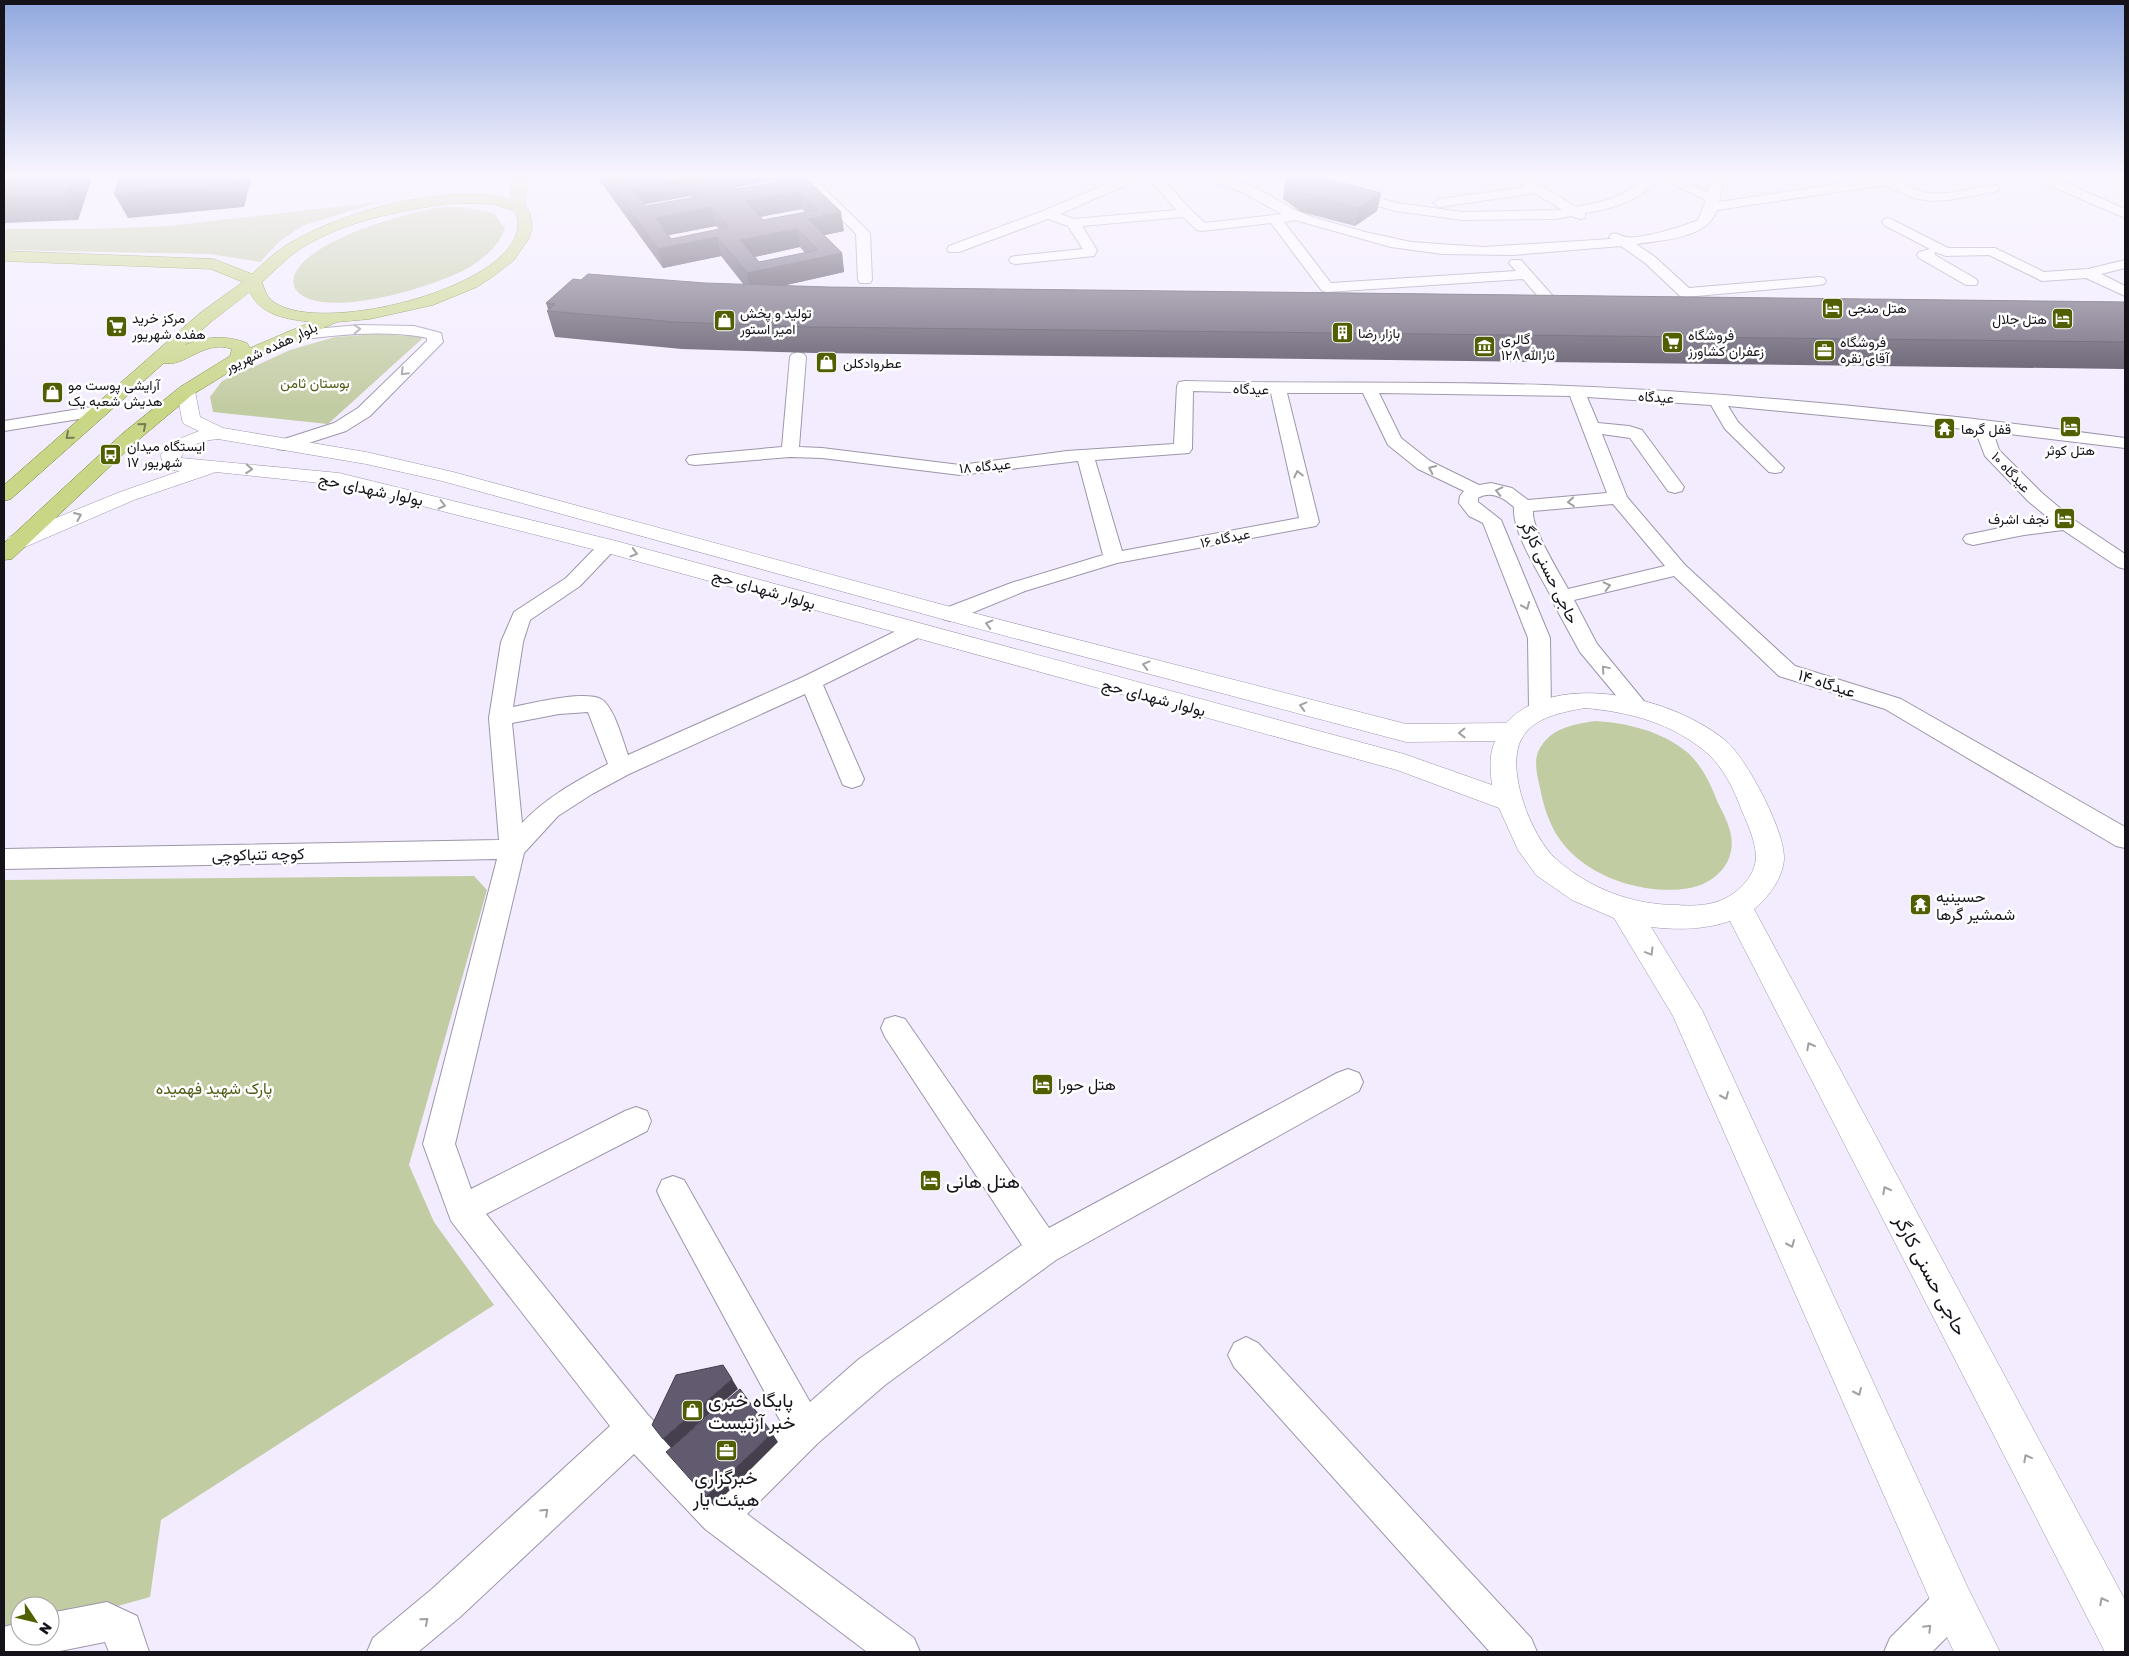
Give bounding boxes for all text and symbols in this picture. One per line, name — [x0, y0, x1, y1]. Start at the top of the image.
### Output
hotel icon: هتل منجی — [1820, 296, 1844, 320]
place label: هتل منجی — [1848, 299, 1907, 317]
place label: تولید و پخش امیر استور — [739, 304, 812, 338]
hotel icon: هتل جلال — [2051, 307, 2075, 331]
place label: مرکز خرید هفده شهریور — [131, 309, 206, 343]
shop icon: تولید و پخش امیر استور — [712, 309, 736, 333]
place label: هتل جلال — [1992, 310, 2047, 329]
supermarket icon: مرکز خرید هفده شهریور — [104, 314, 128, 338]
street label: بلوار هفده شهریور — [221, 318, 320, 377]
building icon: بازار رضا — [1330, 321, 1354, 345]
one-way arrow — [354, 324, 362, 334]
place label: بازار رضا — [1358, 324, 1400, 342]
place label: فروشگاه زعفران کشاورز — [1687, 326, 1764, 360]
place label: گالری ثارالله ۱۲۸ — [1501, 330, 1555, 364]
supermarket icon: فروشگاه زعفران کشاورز — [1660, 331, 1684, 355]
place label: فروشگاه آقای نقره — [1840, 333, 1891, 367]
museum icon: گالری ثارالله ۱۲۸ — [1473, 335, 1497, 359]
office icon: فروشگاه آقای نقره — [1812, 338, 1836, 362]
shop icon: عطروادکلن — [815, 351, 839, 375]
place label: عطروادکلن — [843, 354, 902, 372]
one-way arrow — [401, 366, 410, 375]
park label: بوستان ثامن — [280, 374, 350, 392]
place label: آرایشی پوست مو هدیش شعبه یک — [68, 376, 163, 410]
street label: عیدگاه — [1233, 379, 1269, 398]
shop icon: آرایشی پوست مو هدیش شعبه یک — [40, 381, 64, 405]
street label: عیدگاه — [1637, 387, 1675, 406]
hotel icon: هتل کوثر — [2058, 415, 2082, 439]
temple icon: قفل گرها — [1933, 417, 1957, 441]
place label: قفل گرها — [1961, 420, 2011, 438]
one-way arrow — [137, 424, 146, 432]
one-way arrow — [66, 430, 75, 439]
place label: ایستگاه میدان ۱۷ شهریور — [127, 437, 205, 471]
place label: هتل کوثر — [2044, 441, 2095, 459]
bus stop icon: ایستگاه میدان ۱۷ شهریور — [99, 442, 123, 466]
street label: عیدگاه ۱۰ — [1988, 448, 2034, 496]
street label: عیدگاه ۱۸ — [958, 455, 1012, 476]
one-way arrow — [245, 463, 253, 474]
one-way arrow — [1428, 465, 1437, 475]
street label: بولوار شهدای حج — [316, 468, 425, 512]
one-way arrow — [1293, 470, 1304, 479]
one-way arrow — [1495, 486, 1504, 497]
one-way arrow — [1567, 496, 1575, 507]
one-way arrow — [438, 499, 447, 510]
hotel icon: نجف اشرف — [2053, 507, 2077, 531]
place label: نجف اشرف — [1988, 510, 2049, 528]
one-way arrow — [73, 512, 82, 523]
street label: حاجی حسنی کارگر — [1515, 516, 1584, 628]
street label: عیدگاه ۱۶ — [1199, 524, 1251, 551]
one-way arrow — [629, 547, 638, 557]
street label: بولوار شهدای حج — [709, 565, 818, 615]
one-way arrow — [1603, 581, 1612, 592]
one-way arrow — [1520, 601, 1530, 610]
one-way arrow — [984, 619, 993, 630]
one-way arrow — [1142, 660, 1151, 671]
street label: عیدگاه ۱۴ — [1796, 664, 1858, 702]
one-way arrow — [1603, 666, 1611, 675]
street label: بولوار شهدای حج — [1099, 674, 1208, 722]
one-way arrow — [1299, 701, 1308, 712]
one-way arrow — [1458, 728, 1466, 738]
street label: کوچه تنباکوچی — [211, 843, 305, 867]
place label: حسینیه شمشیر گرها — [1936, 886, 2015, 925]
temple icon: حسینیه شمشیر گرها — [1908, 893, 1932, 917]
one-way arrow — [1644, 946, 1654, 955]
one-way arrow — [1806, 1042, 1816, 1051]
hotel icon: هتل حورا — [1030, 1072, 1054, 1096]
place label: هتل حورا — [1058, 1074, 1116, 1095]
park label: پارک شهید فهمیده — [156, 1078, 272, 1100]
one-way arrow — [1718, 1091, 1729, 1100]
hotel icon: هتل هانی — [918, 1169, 942, 1193]
place label: هتل هانی — [946, 1169, 1020, 1193]
one-way arrow — [1882, 1186, 1892, 1195]
street label: حاجی حسنی کارگر — [1889, 1209, 1973, 1340]
one-way arrow — [1785, 1239, 1796, 1248]
one-way arrow — [1852, 1387, 1863, 1396]
place label: پایگاه خبری خبر آرتیست — [708, 1388, 795, 1434]
shop icon: پایگاه خبری خبر آرتیست — [680, 1399, 704, 1423]
office icon: خبرگزاری هیئت یار — [714, 1439, 738, 1463]
one-way arrow — [2023, 1454, 2033, 1463]
place label: خبرگزاری هیئت یار — [692, 1465, 759, 1511]
one-way arrow — [539, 1508, 548, 1517]
north arrow — [10, 1596, 60, 1646]
one-way arrow — [2099, 1598, 2109, 1607]
one-way arrow — [419, 1618, 428, 1627]
text: N — [36, 1620, 56, 1638]
one-way arrow — [1923, 1625, 1932, 1634]

